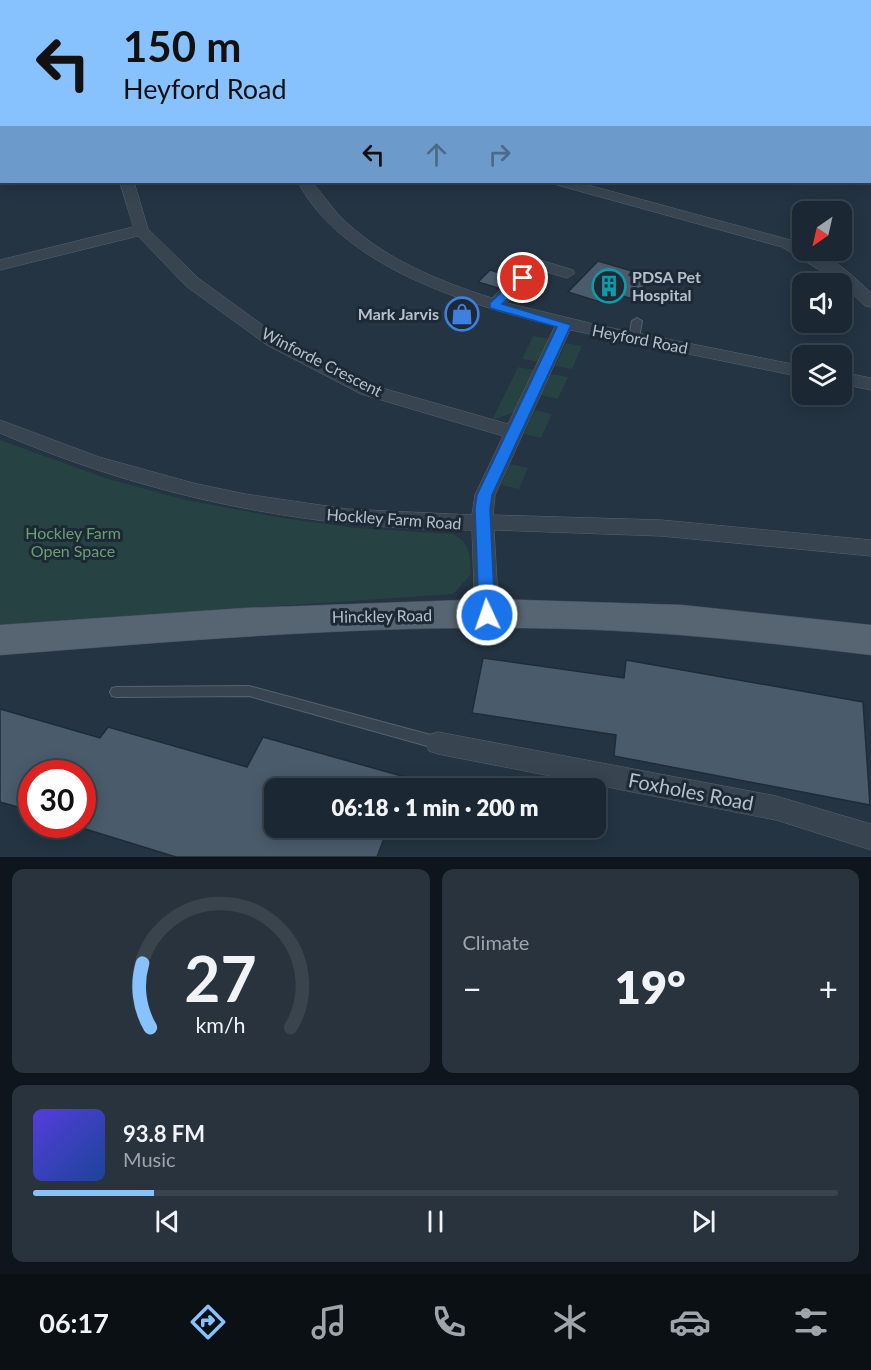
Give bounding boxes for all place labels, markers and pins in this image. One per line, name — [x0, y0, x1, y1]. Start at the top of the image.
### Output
pin — [497, 252, 548, 303]
place label: PDSA Pet Hospital — [632, 267, 701, 304]
building icon: PDSA Pet Hospital — [591, 268, 627, 304]
shop icon: Mark Jarvis — [444, 296, 480, 332]
place label: Mark Jarvis — [358, 304, 439, 323]

